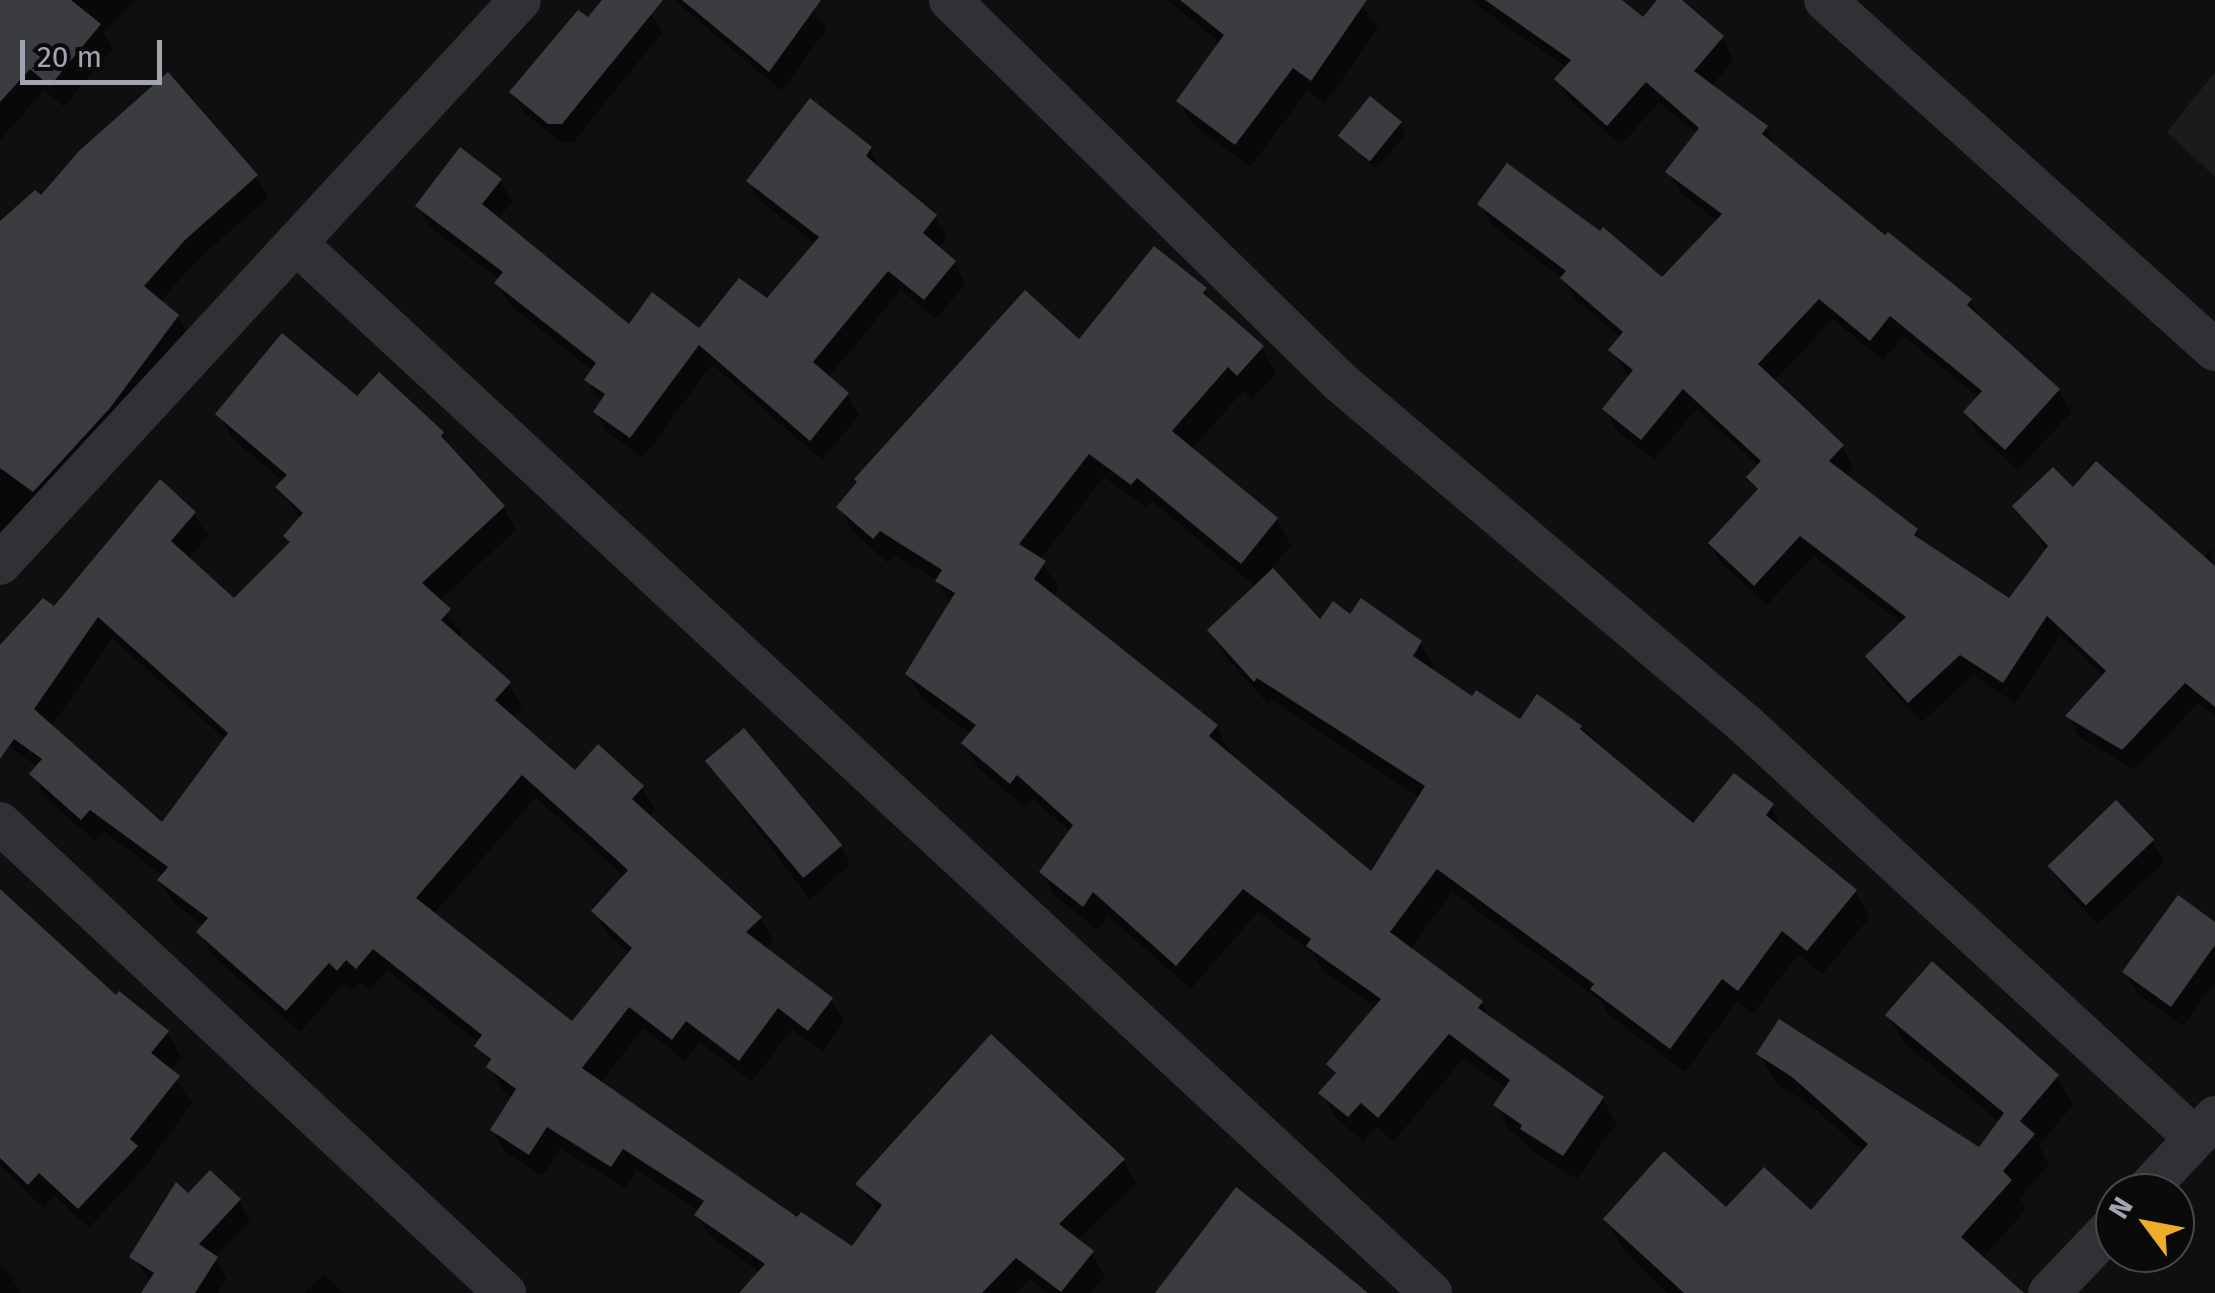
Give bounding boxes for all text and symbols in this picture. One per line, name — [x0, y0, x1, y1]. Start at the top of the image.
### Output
scale bar — [25, 20, 168, 82]
text: 20 m — [37, 39, 102, 75]
north arrow — [2095, 1173, 2195, 1273]
text: N — [2102, 1191, 2140, 1225]

